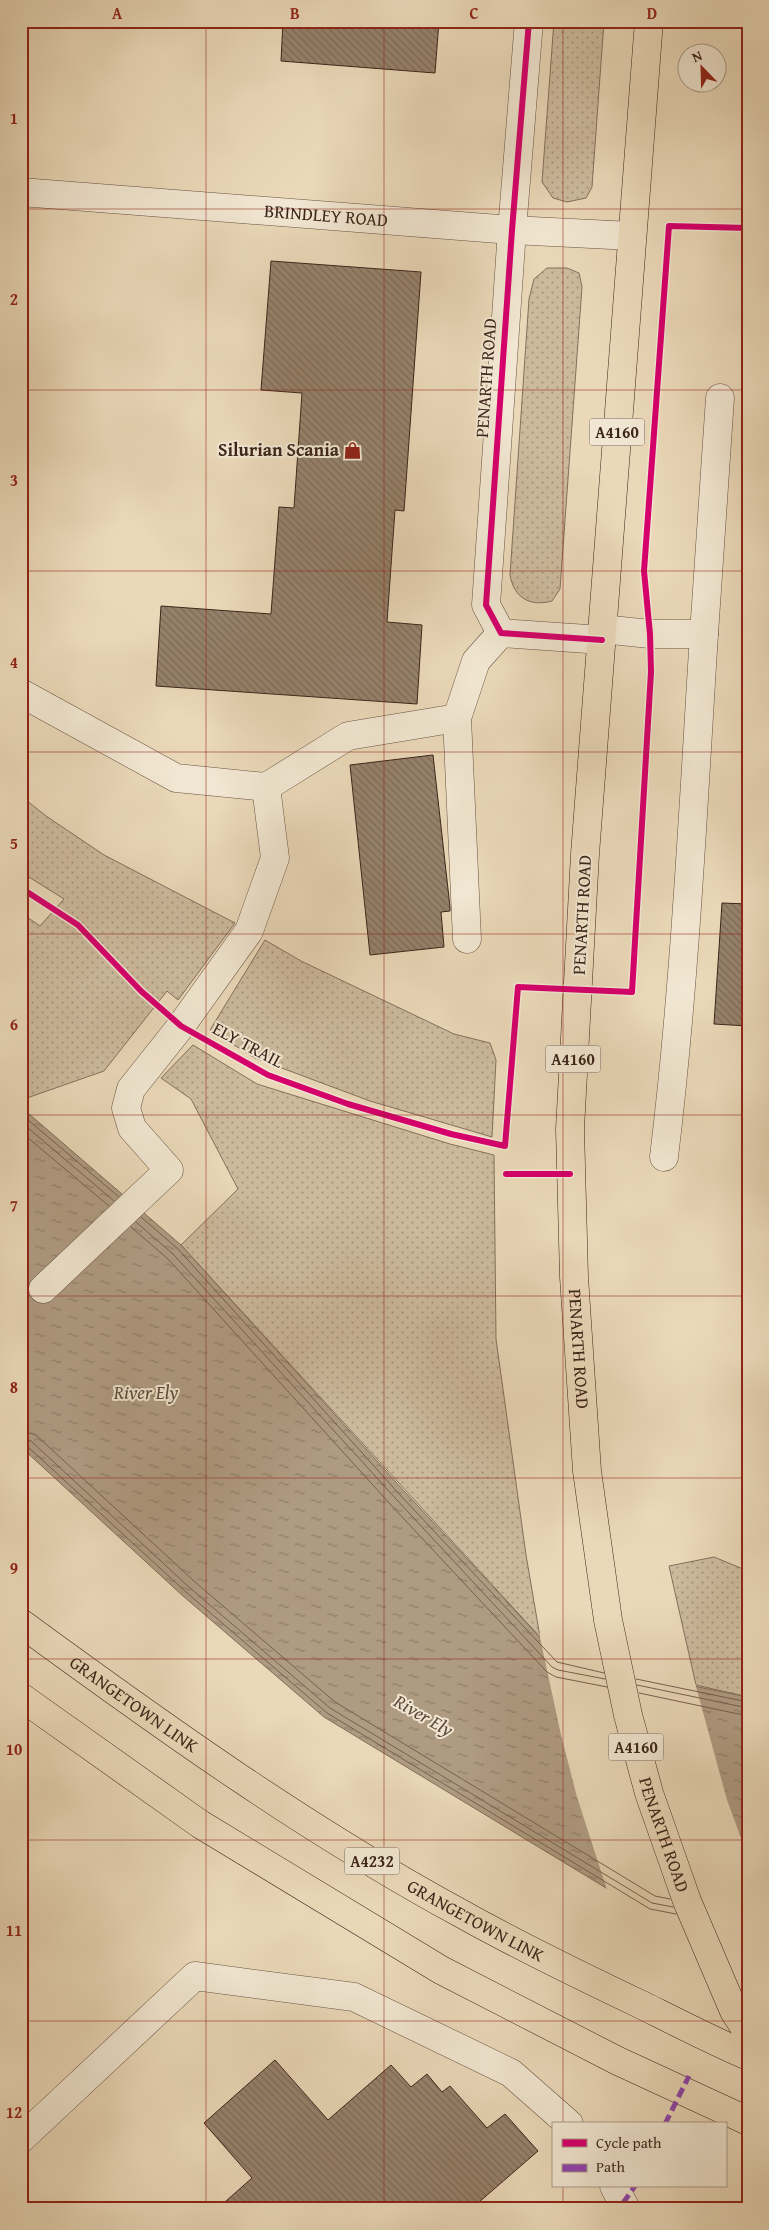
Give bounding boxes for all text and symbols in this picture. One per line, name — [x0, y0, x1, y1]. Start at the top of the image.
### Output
text: A — [112, 1, 123, 25]
text: B — [290, 1, 300, 25]
text: C — [469, 1, 479, 25]
text: D — [647, 1, 657, 25]
north arrow — [676, 42, 726, 92]
text: N — [689, 45, 706, 67]
text: 1 — [10, 106, 18, 130]
street label: BRINDLEY ROAD — [263, 197, 389, 233]
text: 2 — [10, 287, 18, 311]
street label: PENARTH ROAD — [468, 317, 503, 439]
road number: A4160 — [590, 418, 644, 446]
place label: Silurian Scania — [218, 436, 340, 463]
shop icon: Silurian Scania — [343, 440, 363, 460]
text: 3 — [10, 468, 18, 492]
text: 4 — [10, 650, 18, 674]
text: 5 — [10, 831, 18, 855]
street label: PENARTH ROAD — [565, 854, 598, 976]
text: 6 — [10, 1012, 18, 1036]
street label: ELY TRAIL — [208, 1015, 289, 1075]
road number: A4160 — [546, 1046, 600, 1072]
text: 7 — [10, 1193, 18, 1217]
street label: PENARTH ROAD — [562, 1288, 597, 1410]
text: 8 — [10, 1375, 18, 1399]
water label: River Ely — [113, 1378, 178, 1406]
text: 9 — [10, 1556, 18, 1580]
street label: GRANGETOWN LINK — [64, 1649, 204, 1759]
water label: River Ely — [388, 1686, 459, 1743]
road number: A4160 — [608, 1734, 664, 1760]
text: 10 — [6, 1737, 22, 1761]
street label: PENARTH ROAD — [632, 1774, 697, 1896]
road number: A4232 — [344, 1848, 400, 1874]
street label: GRANGETOWN LINK — [402, 1872, 549, 1968]
text: 11 — [6, 1918, 22, 1942]
text: 12 — [6, 2100, 22, 2124]
legend — [552, 2122, 726, 2188]
text: Cycle path — [596, 2132, 662, 2153]
text: Path — [596, 2156, 625, 2177]

